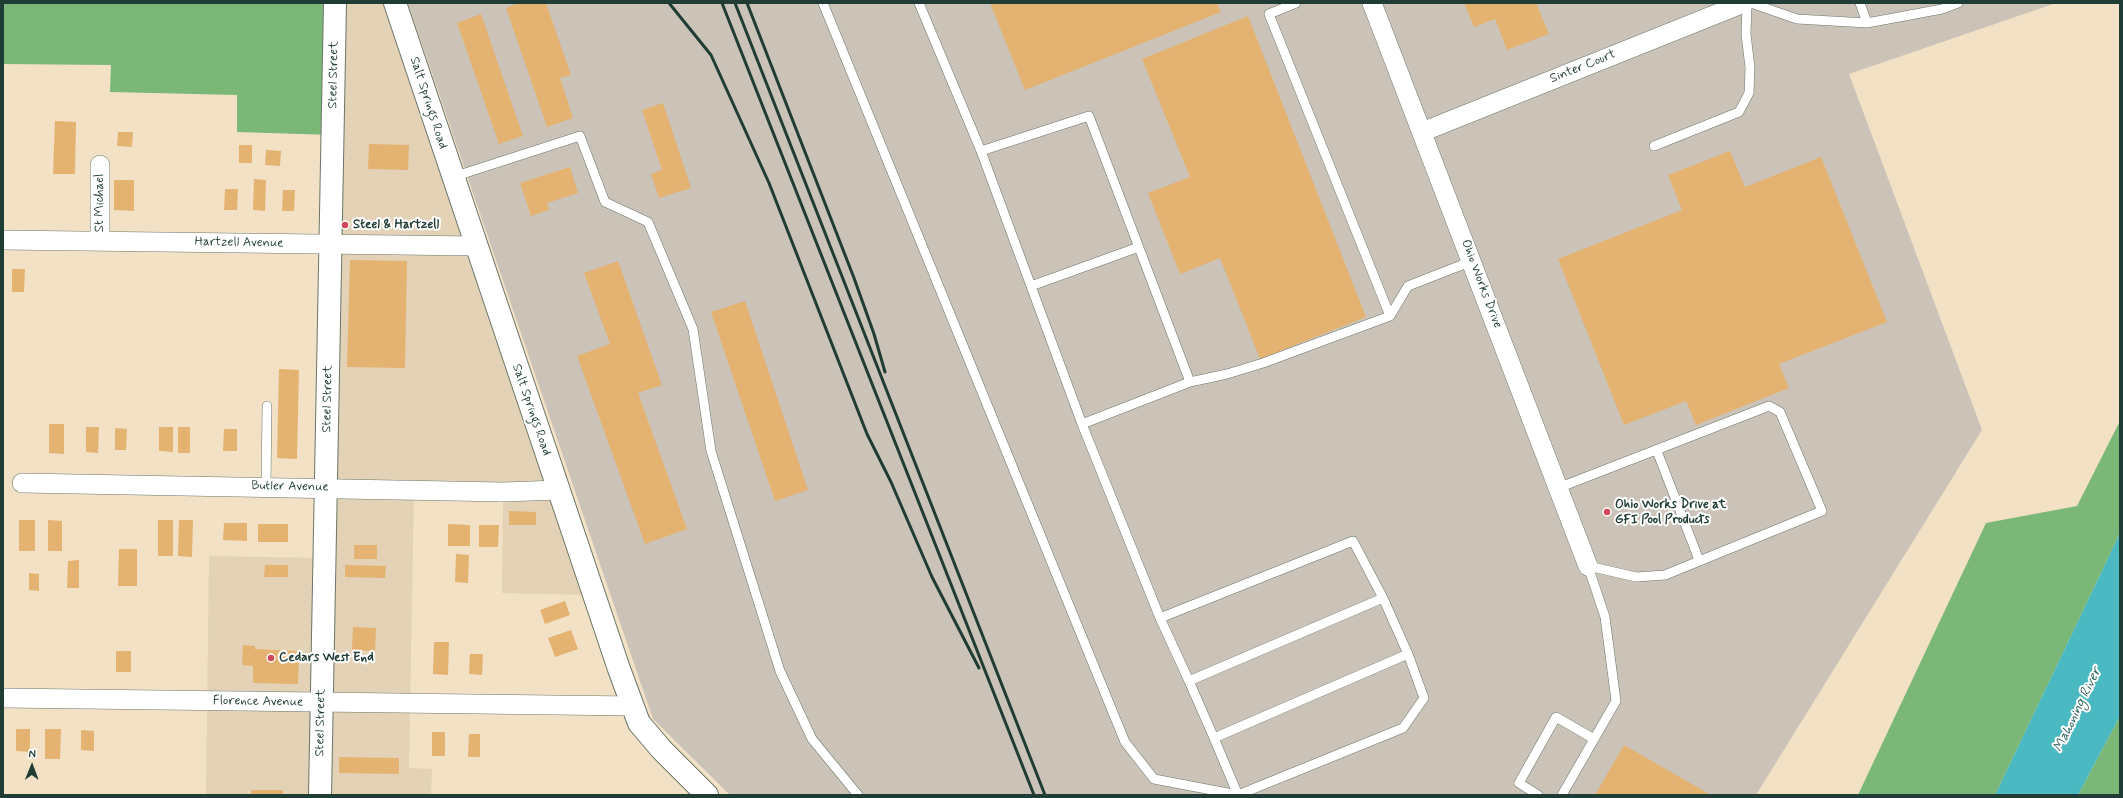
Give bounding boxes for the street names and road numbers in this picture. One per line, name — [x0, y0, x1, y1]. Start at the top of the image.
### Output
street label: Steel Street — [326, 41, 342, 109]
street label: Sinter Court — [1548, 47, 1618, 87]
street label: Salt Springs Road — [406, 55, 450, 151]
street label: St Michael — [92, 174, 108, 232]
street label: Hartzell Avenue — [194, 234, 284, 252]
street label: Ohio Works Drive — [1457, 237, 1505, 331]
street label: Salt Springs Road — [508, 362, 554, 458]
street label: Steel Street — [320, 365, 336, 433]
street label: Butler Avenue — [251, 479, 329, 495]
street label: Steel Street — [313, 689, 329, 757]
street label: Florence Avenue — [213, 693, 303, 711]

